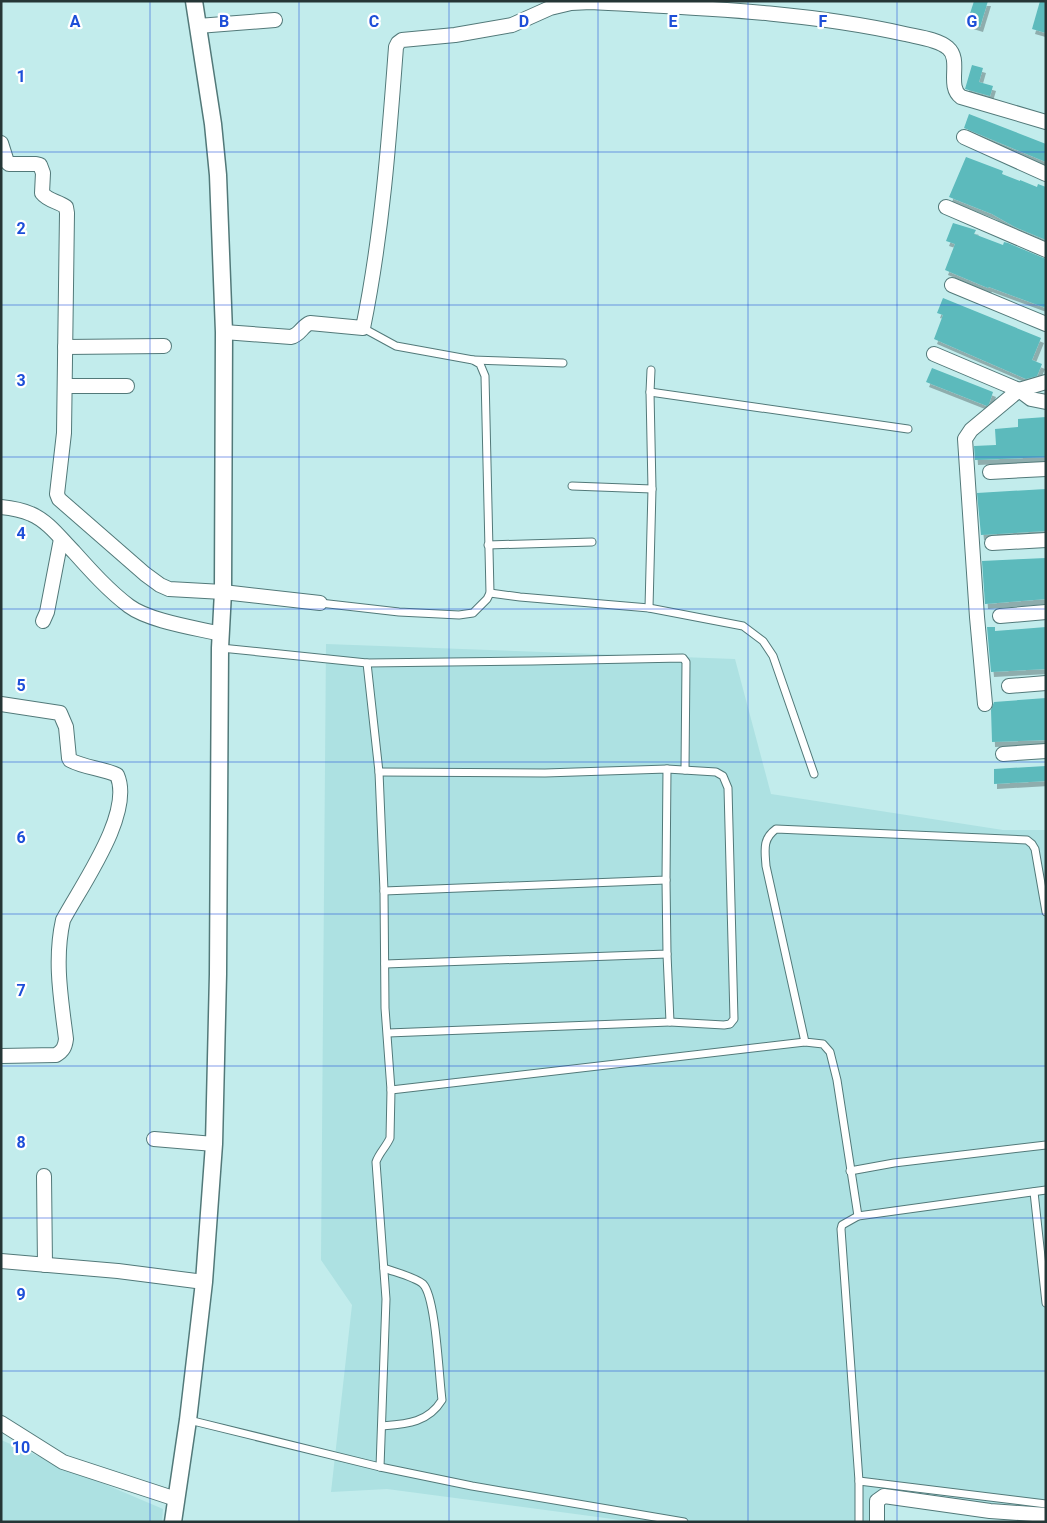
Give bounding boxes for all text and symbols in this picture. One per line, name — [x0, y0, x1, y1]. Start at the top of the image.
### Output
text: A — [70, 12, 81, 31]
text: B — [219, 12, 229, 31]
text: C — [369, 12, 379, 31]
text: D — [519, 12, 529, 31]
text: E — [669, 12, 678, 31]
text: F — [819, 12, 828, 31]
text: G — [967, 12, 978, 31]
text: 1 — [16, 67, 26, 86]
text: 2 — [16, 219, 26, 238]
text: 3 — [16, 371, 26, 390]
text: 4 — [16, 524, 26, 543]
text: 5 — [16, 676, 26, 695]
text: 6 — [16, 828, 26, 847]
text: 7 — [16, 981, 26, 1000]
text: 8 — [16, 1133, 26, 1152]
text: 9 — [16, 1285, 26, 1304]
text: 10 — [12, 1438, 30, 1457]

